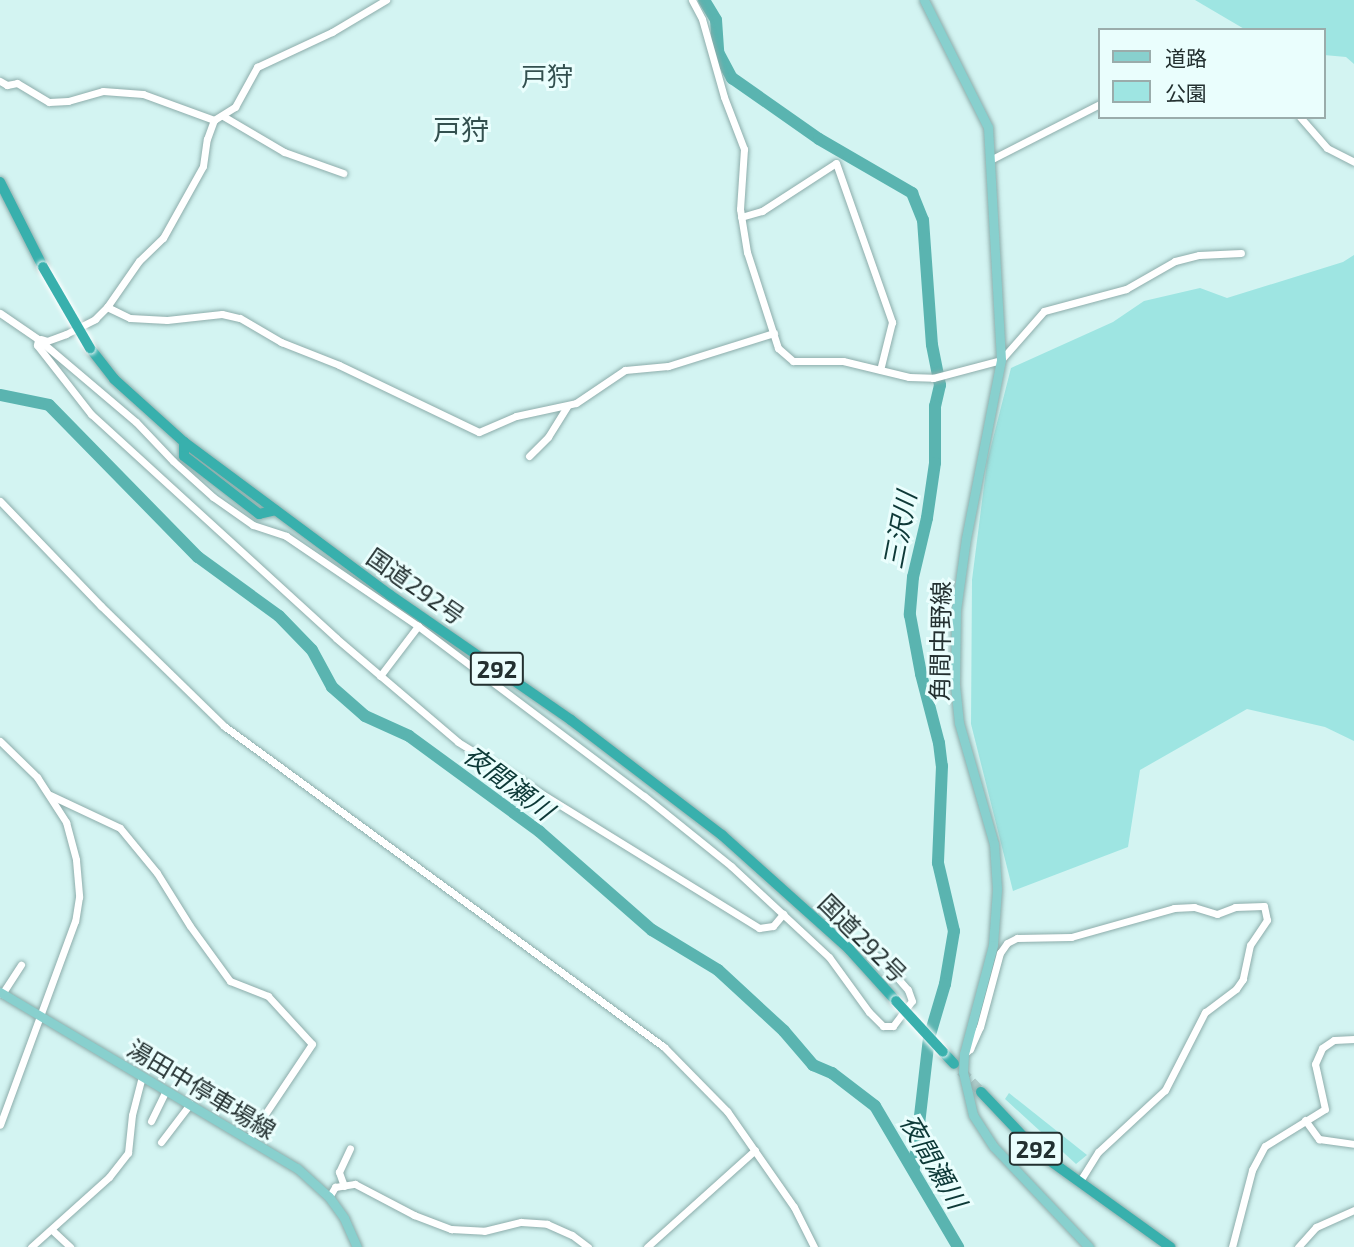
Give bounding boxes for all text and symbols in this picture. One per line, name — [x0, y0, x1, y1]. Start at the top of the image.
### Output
legend — [1098, 28, 1326, 119]
text: 道路 — [1165, 45, 1207, 70]
district label: 戸狩 — [521, 60, 573, 92]
text: 公園 — [1165, 80, 1207, 105]
district label: 戸狩 — [433, 112, 489, 146]
water label: 三沢川 — [876, 489, 922, 571]
street label: 国道292号 — [362, 542, 470, 630]
street label: 角間中野線 — [925, 581, 955, 701]
road number: 292 — [469, 650, 525, 688]
water label: 夜間瀬川 — [458, 738, 560, 826]
street label: 国道292号 — [813, 888, 913, 988]
street label: 湯田中停車場線 — [123, 1033, 281, 1145]
water label: 夜間瀬川 — [894, 1108, 974, 1214]
road number: 292 — [1008, 1130, 1064, 1168]

